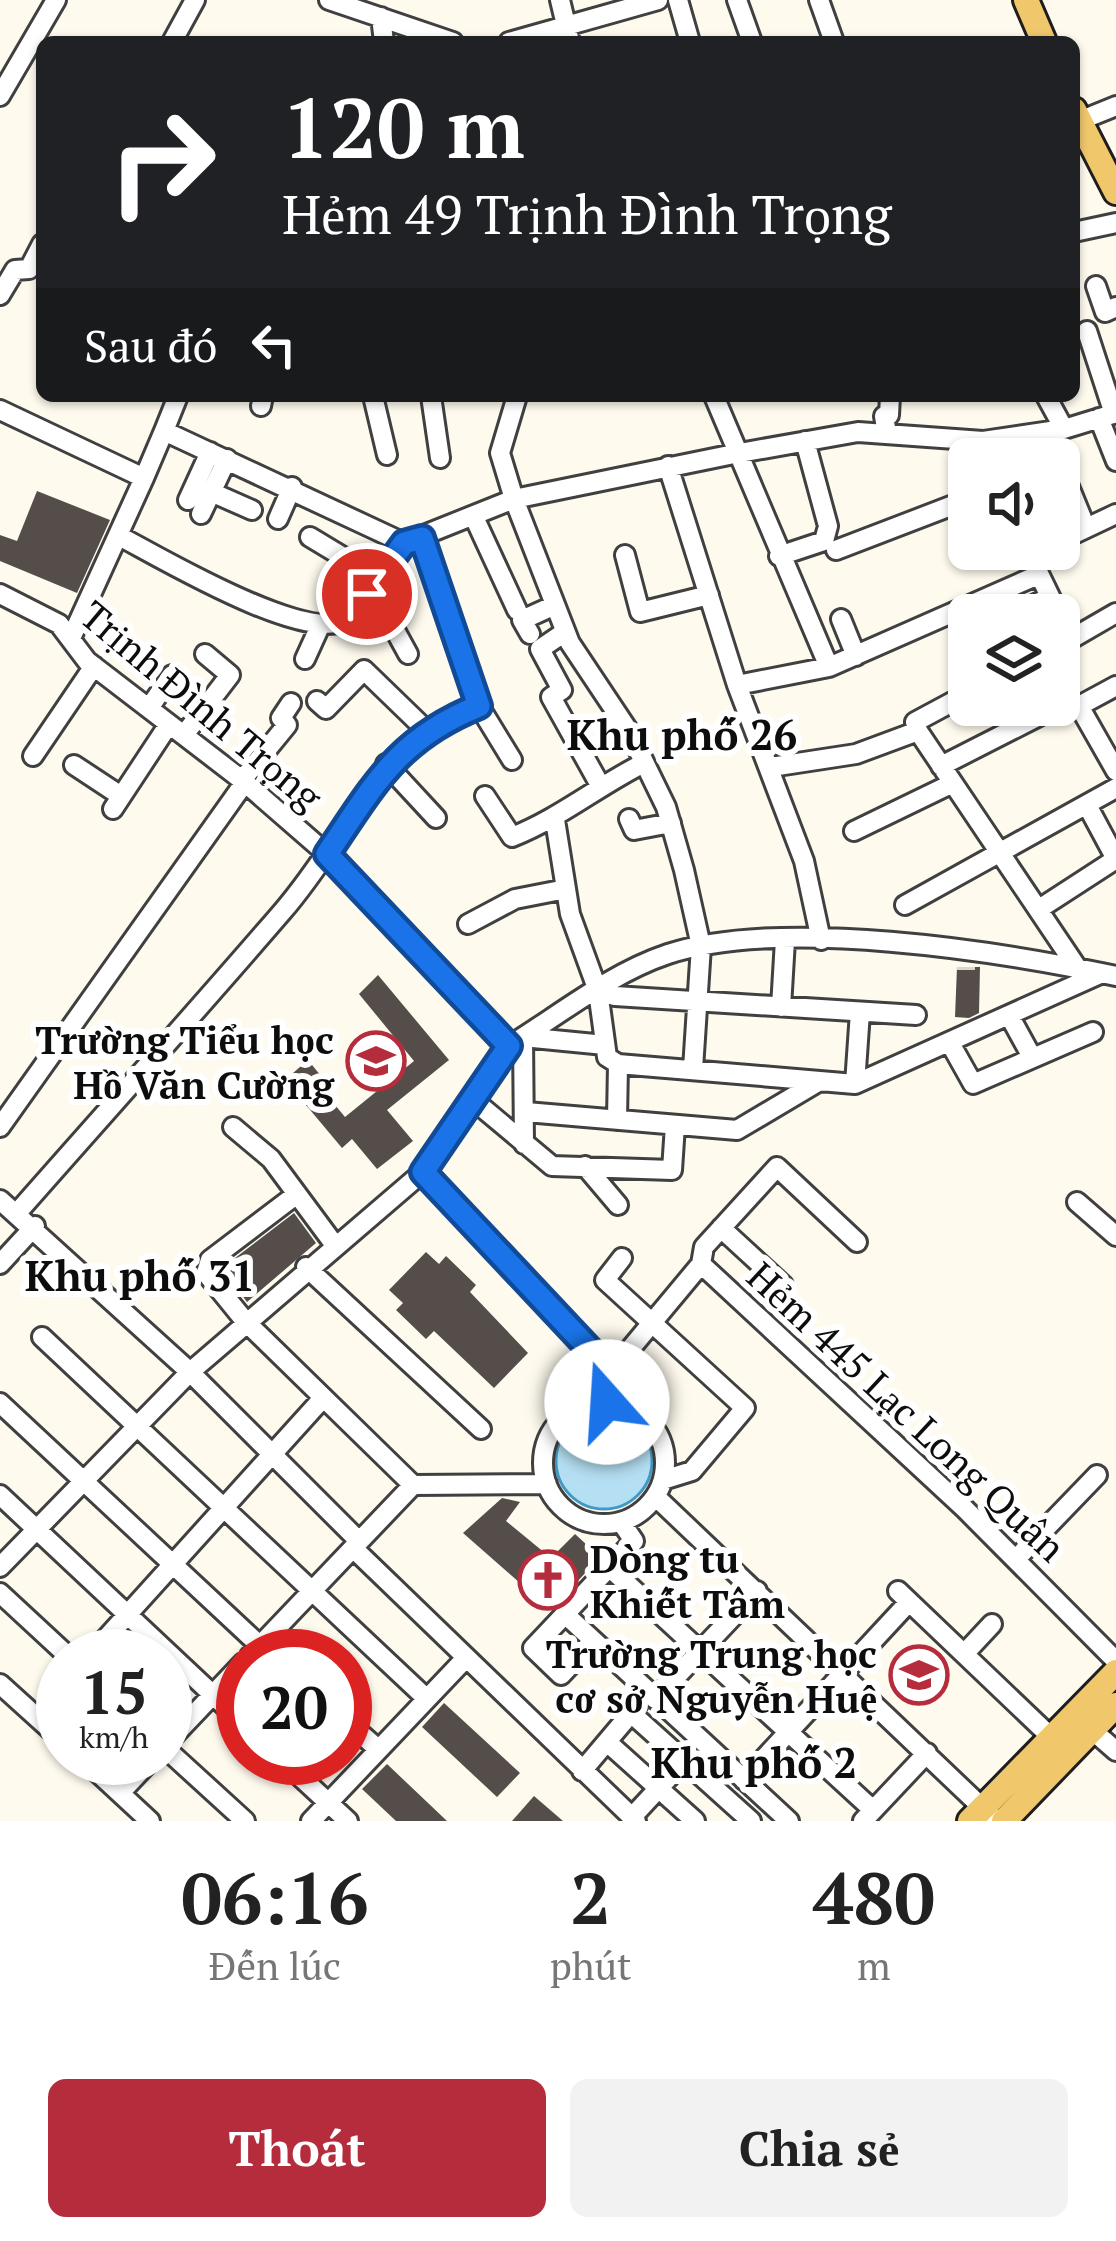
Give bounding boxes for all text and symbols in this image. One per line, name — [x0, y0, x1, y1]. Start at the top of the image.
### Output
text: 120 m — [282, 71, 525, 182]
icon: right — [84, 84, 240, 240]
text: Hẻm 49 Trịnh Đình Trọng — [282, 178, 892, 249]
icon: left — [241, 312, 307, 378]
text: Sau đó — [84, 315, 217, 375]
map controls — [948, 438, 1080, 726]
button: sound — [948, 438, 1080, 570]
pin — [316, 543, 418, 645]
icon: arrive — [334, 561, 400, 627]
street label: Trịnh Đình Trọng — [70, 589, 334, 822]
button: layers — [948, 594, 1080, 726]
district label: Khu phố 26 — [567, 706, 797, 762]
place label: Trường Tiểu học Hồ Văn Cường — [35, 1013, 335, 1110]
school or university icon: Trường Tiểu học Hồ Văn Cường — [345, 1030, 407, 1092]
district label: Khu phố 31 — [25, 1247, 255, 1303]
street label: Hẻm 445 Lạc Long Quân — [737, 1250, 1077, 1572]
position arrow — [544, 1339, 670, 1465]
place label: Dòng tu Khiết Tâm — [590, 1532, 785, 1629]
church icon: Dòng tu Khiết Tâm — [517, 1549, 579, 1611]
place label: Trường Trung học cơ sở Nguyễn Huệ — [546, 1627, 877, 1724]
speed limit sign: 20 — [216, 1629, 372, 1785]
school or university icon: Trường Trung học cơ sở Nguyễn Huệ — [888, 1644, 950, 1706]
text: 15 — [80, 1652, 148, 1731]
text: km/h — [79, 1717, 149, 1757]
district label: Khu phố 2 — [651, 1734, 857, 1790]
text: 06:16 — [181, 1849, 369, 1945]
text: 2 — [570, 1849, 611, 1945]
text: 480 — [813, 1849, 935, 1945]
text: Đến lúc — [209, 1939, 341, 1991]
text: phút — [550, 1939, 632, 1991]
text: m — [857, 1939, 891, 1991]
button: Thoát — [48, 2079, 546, 2217]
button: Chia sẻ — [570, 2079, 1068, 2217]

